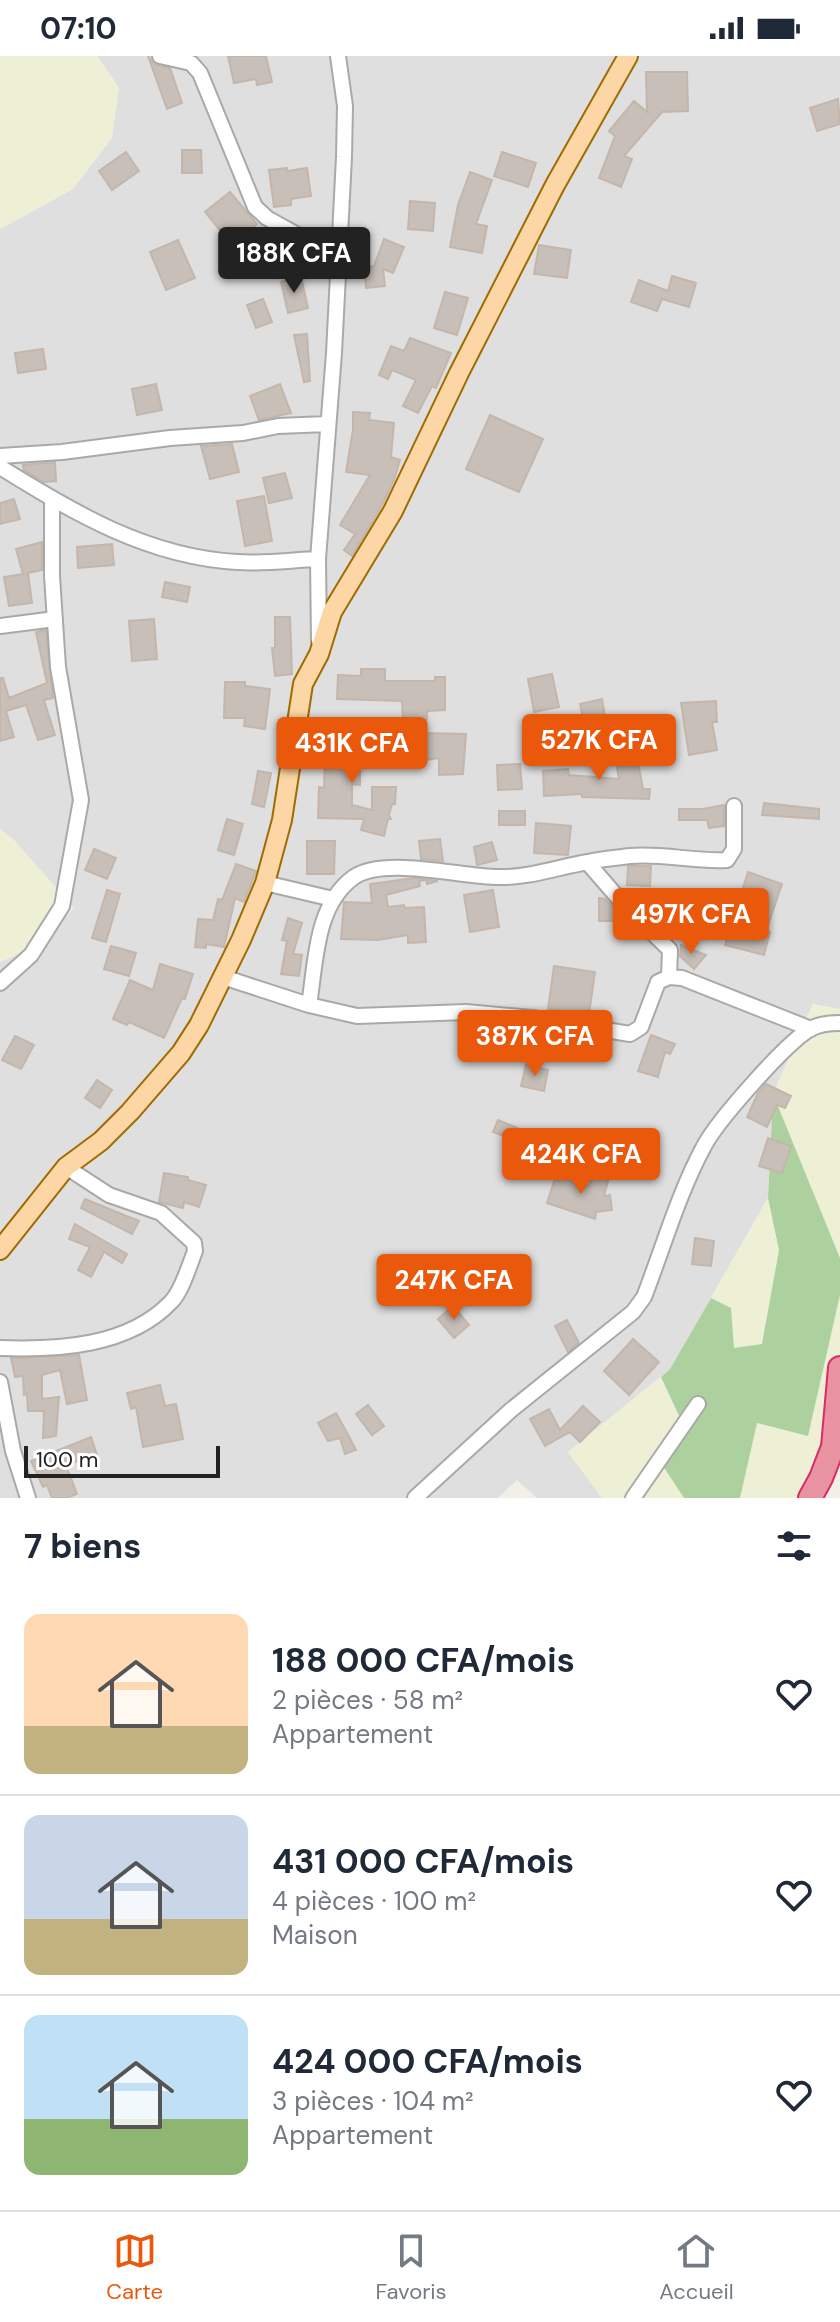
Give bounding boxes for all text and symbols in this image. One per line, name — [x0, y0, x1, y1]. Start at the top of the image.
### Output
text: 07:10 — [40, 9, 117, 48]
pin: 188K CFA — [211, 227, 377, 295]
text: 188K CFA — [236, 236, 352, 270]
pin: 527K CFA — [516, 714, 682, 782]
pin: 431K CFA — [269, 717, 435, 785]
text: 527K CFA — [540, 723, 658, 757]
text: 431K CFA — [294, 726, 410, 760]
pin: 497K CFA — [608, 888, 774, 956]
text: 497K CFA — [631, 897, 751, 931]
pin: 387K CFA — [452, 1010, 618, 1078]
text: 387K CFA — [475, 1019, 595, 1053]
pin: 424K CFA — [498, 1128, 664, 1196]
text: 424K CFA — [520, 1137, 642, 1171]
pin: 247K CFA — [371, 1254, 537, 1322]
text: 247K CFA — [395, 1263, 513, 1297]
scale bar — [24, 1442, 220, 1478]
text: 100 m — [36, 1445, 98, 1474]
text: 7 biens — [24, 1524, 141, 1569]
icon: filters — [772, 1524, 816, 1568]
text: 188 000 CFA/mois — [272, 1638, 575, 1683]
icon: home — [88, 1646, 184, 1742]
icon: heart — [772, 1672, 816, 1716]
text: 2 pièces · 58 m² — [272, 1683, 463, 1717]
text: Appartement — [272, 1717, 433, 1751]
text: 431 000 CFA/mois — [272, 1839, 574, 1884]
icon: home — [88, 1847, 184, 1943]
icon: heart — [772, 1873, 816, 1917]
text: 4 pièces · 100 m² — [272, 1884, 476, 1918]
text: Maison — [272, 1918, 358, 1952]
text: 424 000 CFA/mois — [272, 2039, 583, 2084]
icon: home — [88, 2047, 184, 2143]
icon: heart — [772, 2073, 816, 2117]
text: 3 pièces · 104 m² — [272, 2084, 474, 2118]
text: Appartement — [272, 2118, 433, 2152]
tab: Carte — [106, 2229, 163, 2306]
tab: Favoris — [376, 2229, 447, 2306]
tab: Accueil — [659, 2229, 734, 2306]

